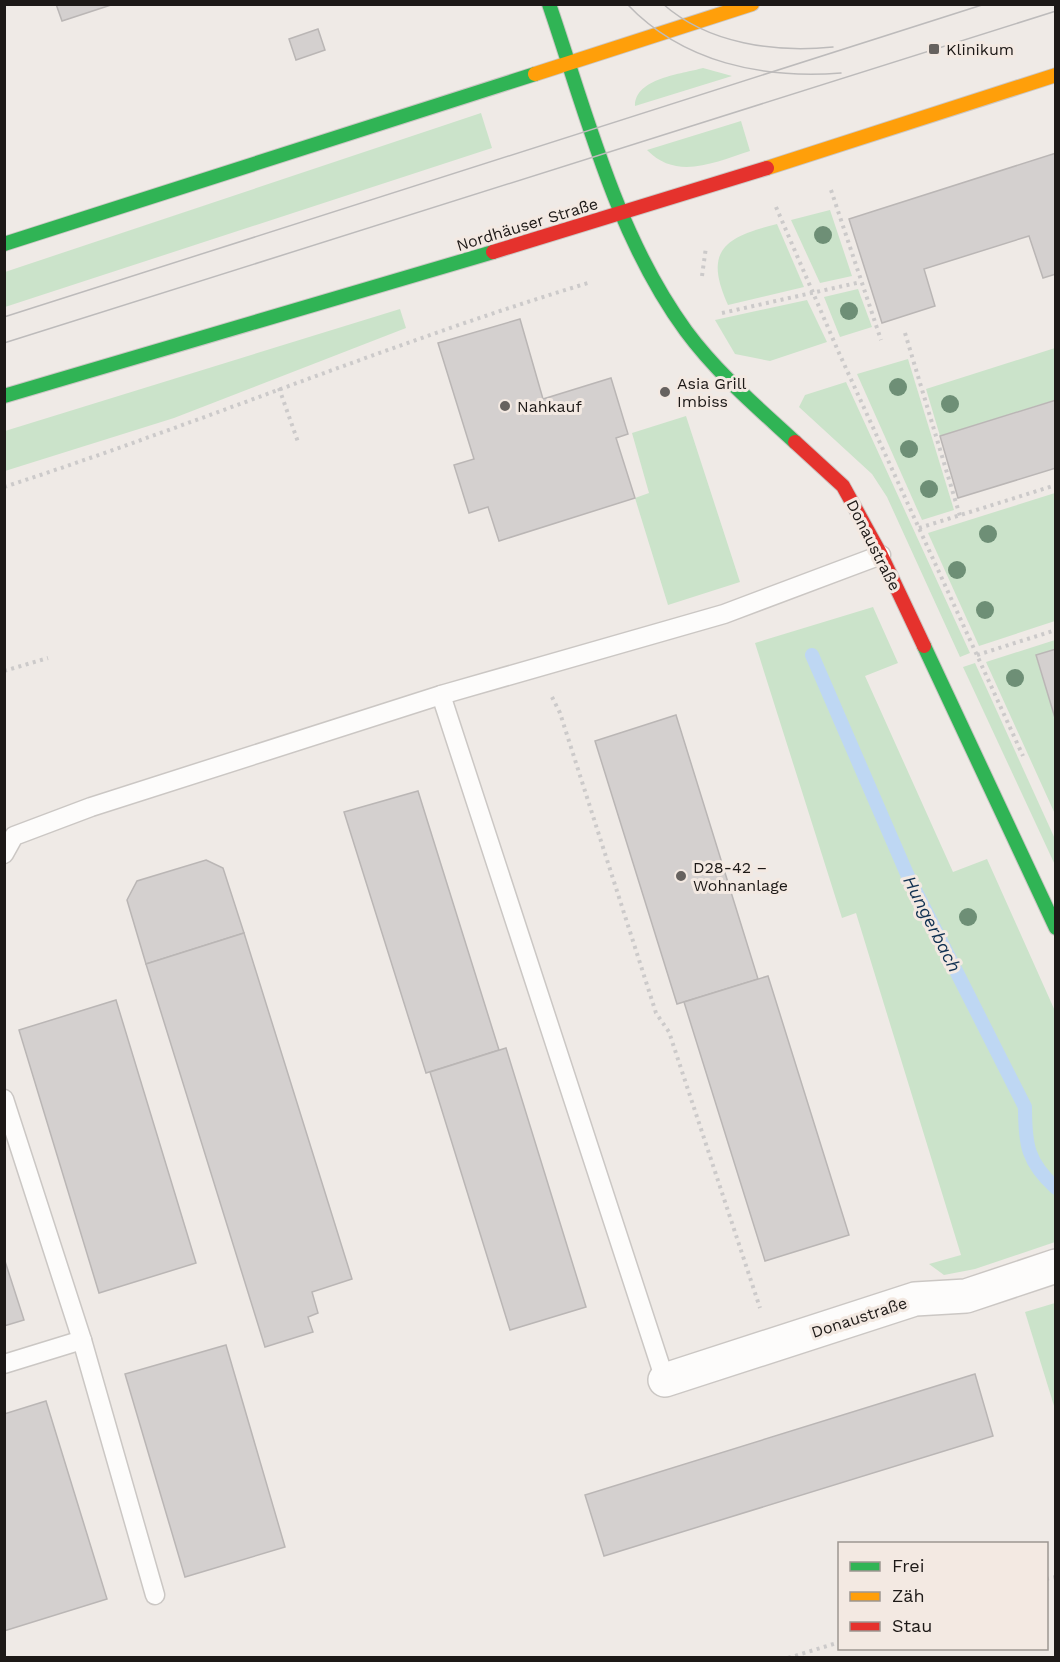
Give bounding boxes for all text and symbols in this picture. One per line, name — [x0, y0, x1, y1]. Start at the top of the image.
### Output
place label: Klinikum — [946, 40, 1014, 59]
marker: Klinikum — [927, 42, 941, 56]
street label: Nordhäuser Straße — [454, 194, 600, 255]
place label: Asia Grill Imbiss — [677, 374, 747, 411]
marker: Asia Grill Imbiss — [658, 385, 672, 399]
place label: Nahkauf — [517, 397, 582, 416]
marker: Nahkauf — [498, 399, 512, 413]
street label: Donaustraße — [842, 497, 905, 594]
place label: D28-42 – Wohnanlage — [693, 858, 788, 895]
marker: D28-42 – Wohnanlage — [674, 869, 688, 883]
water label: Hungerbach — [899, 872, 966, 975]
street label: Donaustraße — [809, 1293, 909, 1342]
legend — [838, 1542, 1048, 1650]
text: Frei — [892, 1555, 924, 1576]
text: Zäh — [892, 1585, 925, 1606]
text: Stau — [892, 1615, 932, 1636]

